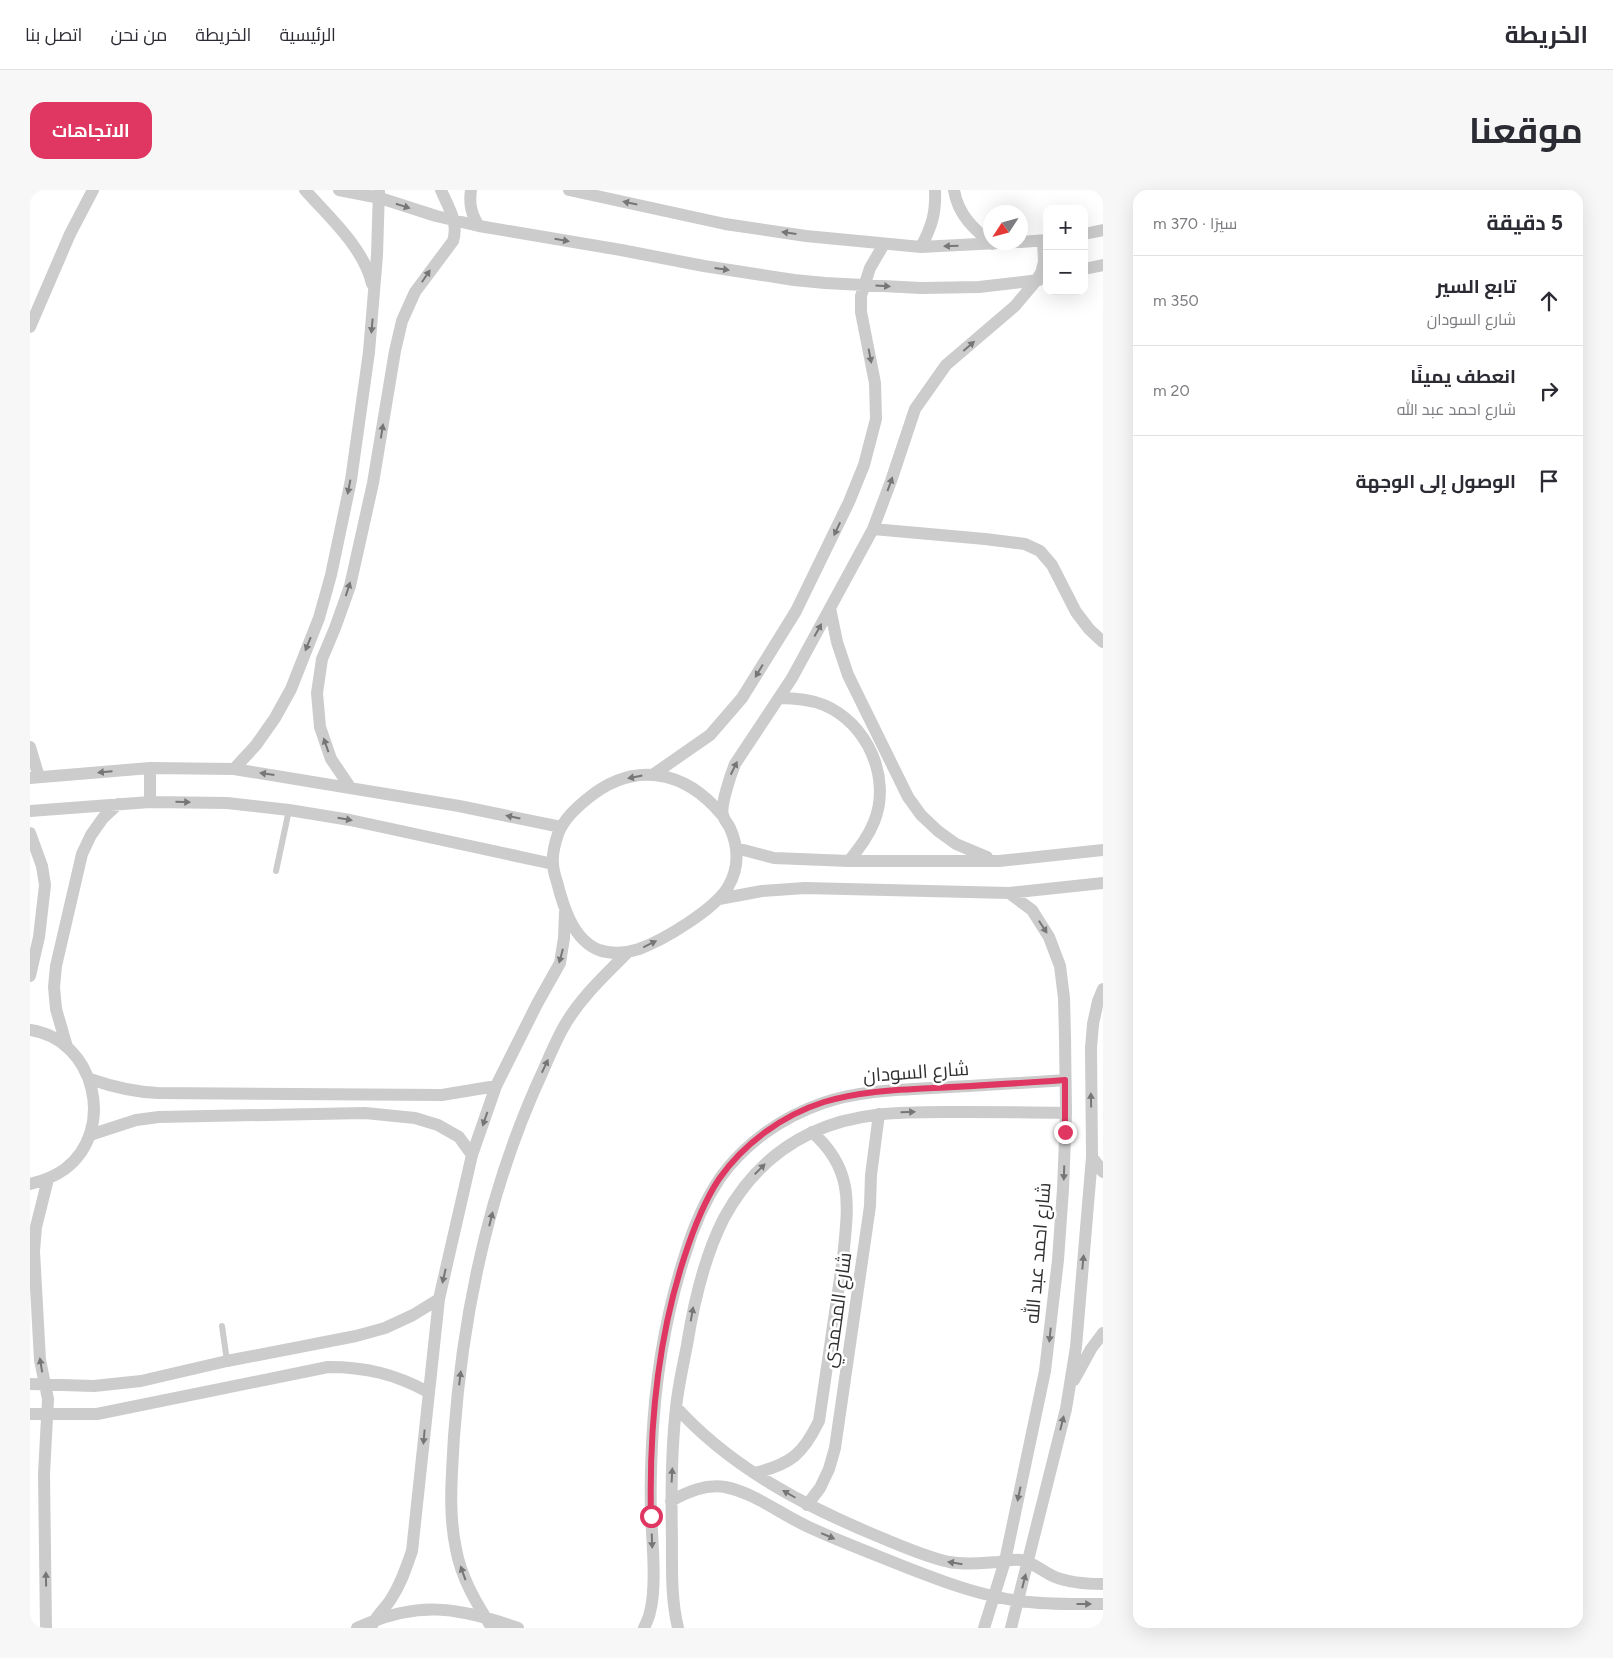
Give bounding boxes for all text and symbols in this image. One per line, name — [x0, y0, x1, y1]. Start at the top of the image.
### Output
text: الخريطة — [1505, 20, 1588, 49]
text: اتصل بنا — [25, 24, 82, 46]
text: من نحن — [110, 24, 167, 46]
text: الخريطة — [195, 24, 251, 46]
text: الرئيسية — [279, 24, 336, 46]
button: الاتجاهات — [30, 102, 152, 159]
text: موقعنا — [1469, 110, 1583, 152]
one-way arrow — [622, 199, 637, 207]
one-way arrow — [396, 202, 411, 210]
north arrow — [983, 205, 1028, 250]
map controls — [1043, 205, 1088, 295]
button: + — [1043, 205, 1088, 250]
text: 5 دقيقة — [1486, 210, 1563, 235]
text: سيرًا · 370 m — [1153, 214, 1237, 233]
one-way arrow — [781, 229, 797, 237]
one-way arrow — [554, 236, 570, 244]
one-way arrow — [943, 242, 959, 250]
button: − — [1043, 250, 1088, 295]
one-way arrow — [714, 265, 730, 273]
one-way arrow — [421, 269, 431, 283]
text: تابع السير — [1436, 275, 1516, 298]
one-way arrow — [876, 282, 892, 290]
icon: ahead — [1535, 287, 1563, 315]
text: 350 m — [1153, 291, 1199, 310]
text: شارع السودان — [1427, 310, 1516, 329]
one-way arrow — [367, 318, 375, 334]
one-way arrow — [963, 341, 975, 352]
one-way arrow — [866, 349, 874, 364]
text: انعطف يمينًا — [1410, 365, 1516, 388]
icon: right — [1535, 377, 1563, 405]
text: 20 m — [1153, 381, 1190, 400]
text: شارع احمد عبد الله — [1397, 400, 1516, 419]
one-way arrow — [378, 422, 386, 438]
icon: arrive — [1535, 467, 1563, 495]
text: الوصول إلى الوجهة — [1356, 470, 1516, 493]
one-way arrow — [886, 476, 894, 491]
one-way arrow — [345, 479, 353, 495]
one-way arrow — [832, 522, 840, 536]
one-way arrow — [345, 582, 353, 597]
one-way arrow — [814, 623, 823, 636]
one-way arrow — [304, 637, 312, 651]
one-way arrow — [754, 665, 763, 678]
one-way arrow — [322, 738, 329, 753]
one-way arrow — [730, 761, 738, 776]
one-way arrow — [97, 768, 113, 776]
one-way arrow — [259, 769, 275, 777]
one-way arrow — [628, 773, 643, 781]
one-way arrow — [176, 799, 192, 807]
one-way arrow — [505, 813, 521, 821]
one-way arrow — [337, 816, 353, 824]
one-way arrow — [1038, 920, 1047, 934]
one-way arrow — [643, 940, 657, 948]
one-way arrow — [557, 949, 565, 964]
street label: شارع السودان — [862, 1057, 970, 1089]
one-way arrow — [541, 1059, 549, 1073]
one-way arrow — [1087, 1092, 1095, 1108]
one-way arrow — [900, 1108, 916, 1116]
one-way arrow — [480, 1112, 488, 1127]
route end — [1054, 1121, 1077, 1144]
one-way arrow — [754, 1163, 766, 1175]
one-way arrow — [1059, 1165, 1067, 1181]
street label: شارع احمد عبد الله — [1019, 1181, 1058, 1325]
one-way arrow — [487, 1211, 495, 1226]
street label: شارع المحمدي — [818, 1251, 859, 1370]
one-way arrow — [1080, 1254, 1088, 1270]
one-way arrow — [440, 1269, 448, 1284]
one-way arrow — [689, 1305, 697, 1321]
one-way arrow — [1046, 1327, 1054, 1343]
one-way arrow — [37, 1357, 45, 1373]
one-way arrow — [456, 1369, 464, 1385]
one-way arrow — [1058, 1416, 1066, 1431]
one-way arrow — [419, 1429, 427, 1445]
one-way arrow — [669, 1467, 677, 1483]
one-way arrow — [1015, 1487, 1023, 1502]
one-way arrow — [782, 1490, 795, 1499]
route start — [640, 1505, 663, 1528]
one-way arrow — [821, 1532, 835, 1540]
one-way arrow — [648, 1534, 656, 1550]
one-way arrow — [946, 1558, 962, 1566]
one-way arrow — [459, 1566, 466, 1581]
one-way arrow — [41, 1571, 49, 1587]
one-way arrow — [1020, 1574, 1028, 1589]
one-way arrow — [1076, 1600, 1092, 1608]

